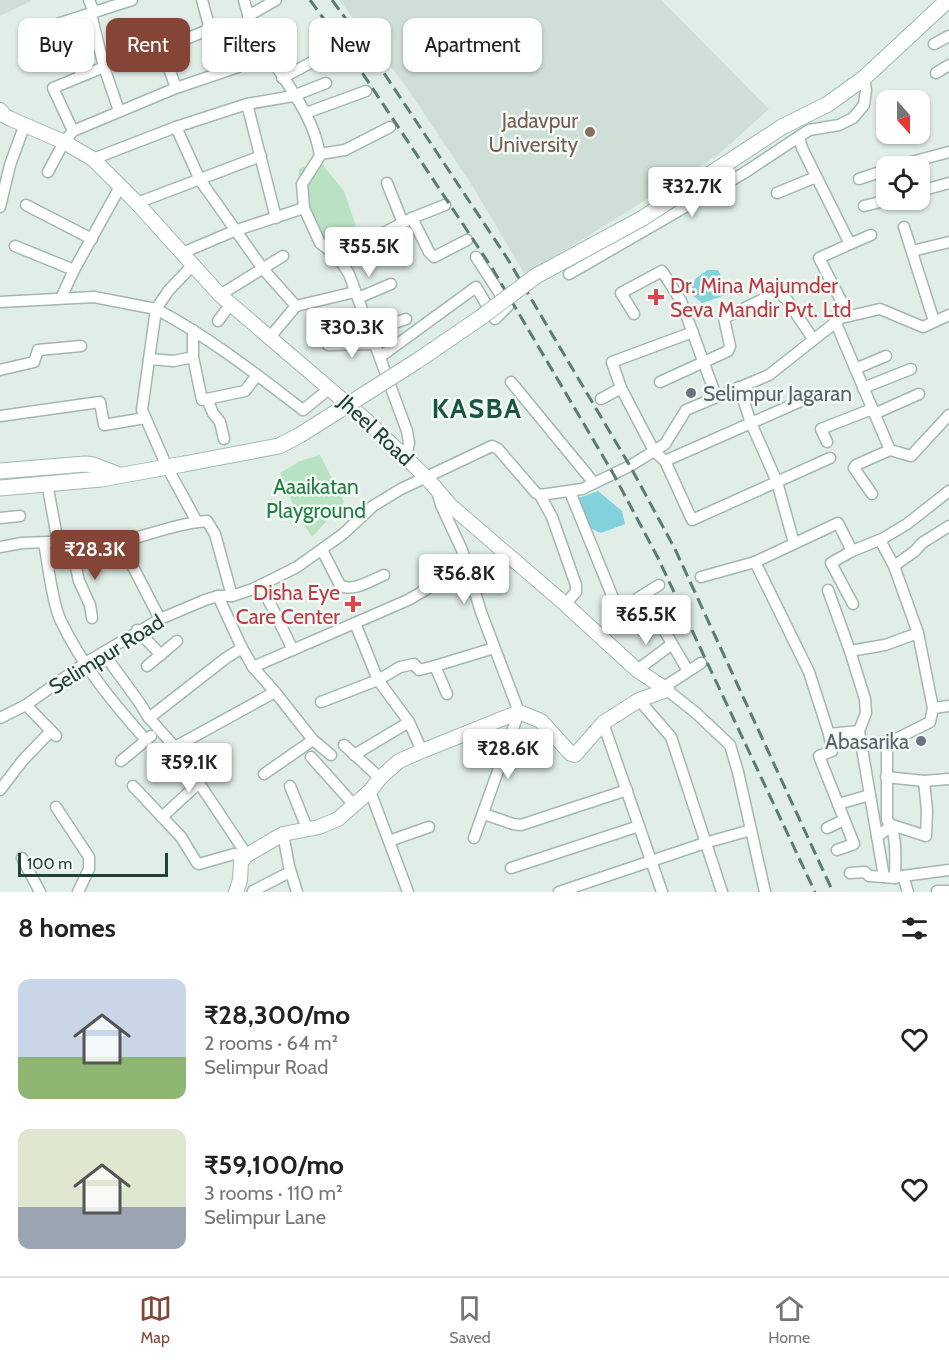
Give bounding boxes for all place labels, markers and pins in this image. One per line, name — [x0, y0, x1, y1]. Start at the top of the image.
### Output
place label: Jadavpur University — [489, 108, 578, 157]
marker: Jadavpur University — [583, 125, 597, 139]
pin: ₹32.7K — [643, 167, 741, 218]
pin: ₹55.5K — [320, 227, 418, 278]
place label: Dr. Mina Majumder Seva Mandir Pvt. Ltd — [670, 273, 851, 322]
marker: Dr. Mina Majumder Seva Mandir Pvt. Ltd — [647, 288, 665, 306]
pin: ₹30.3K — [303, 308, 401, 359]
place label: Selimpur Jagaran — [703, 381, 852, 406]
marker: Selimpur Jagaran — [684, 386, 698, 400]
pin: ₹28.3K — [46, 530, 144, 581]
pin: ₹56.8K — [415, 554, 513, 605]
place label: Disha Eye Care Center — [236, 580, 340, 629]
marker: Disha Eye Care Center — [344, 595, 362, 613]
pin: ₹65.5K — [597, 595, 695, 646]
pin: ₹28.6K — [459, 729, 557, 780]
place label: Abasarika — [825, 729, 909, 754]
marker: Abasarika — [914, 734, 928, 748]
pin: ₹59.1K — [140, 743, 238, 794]

